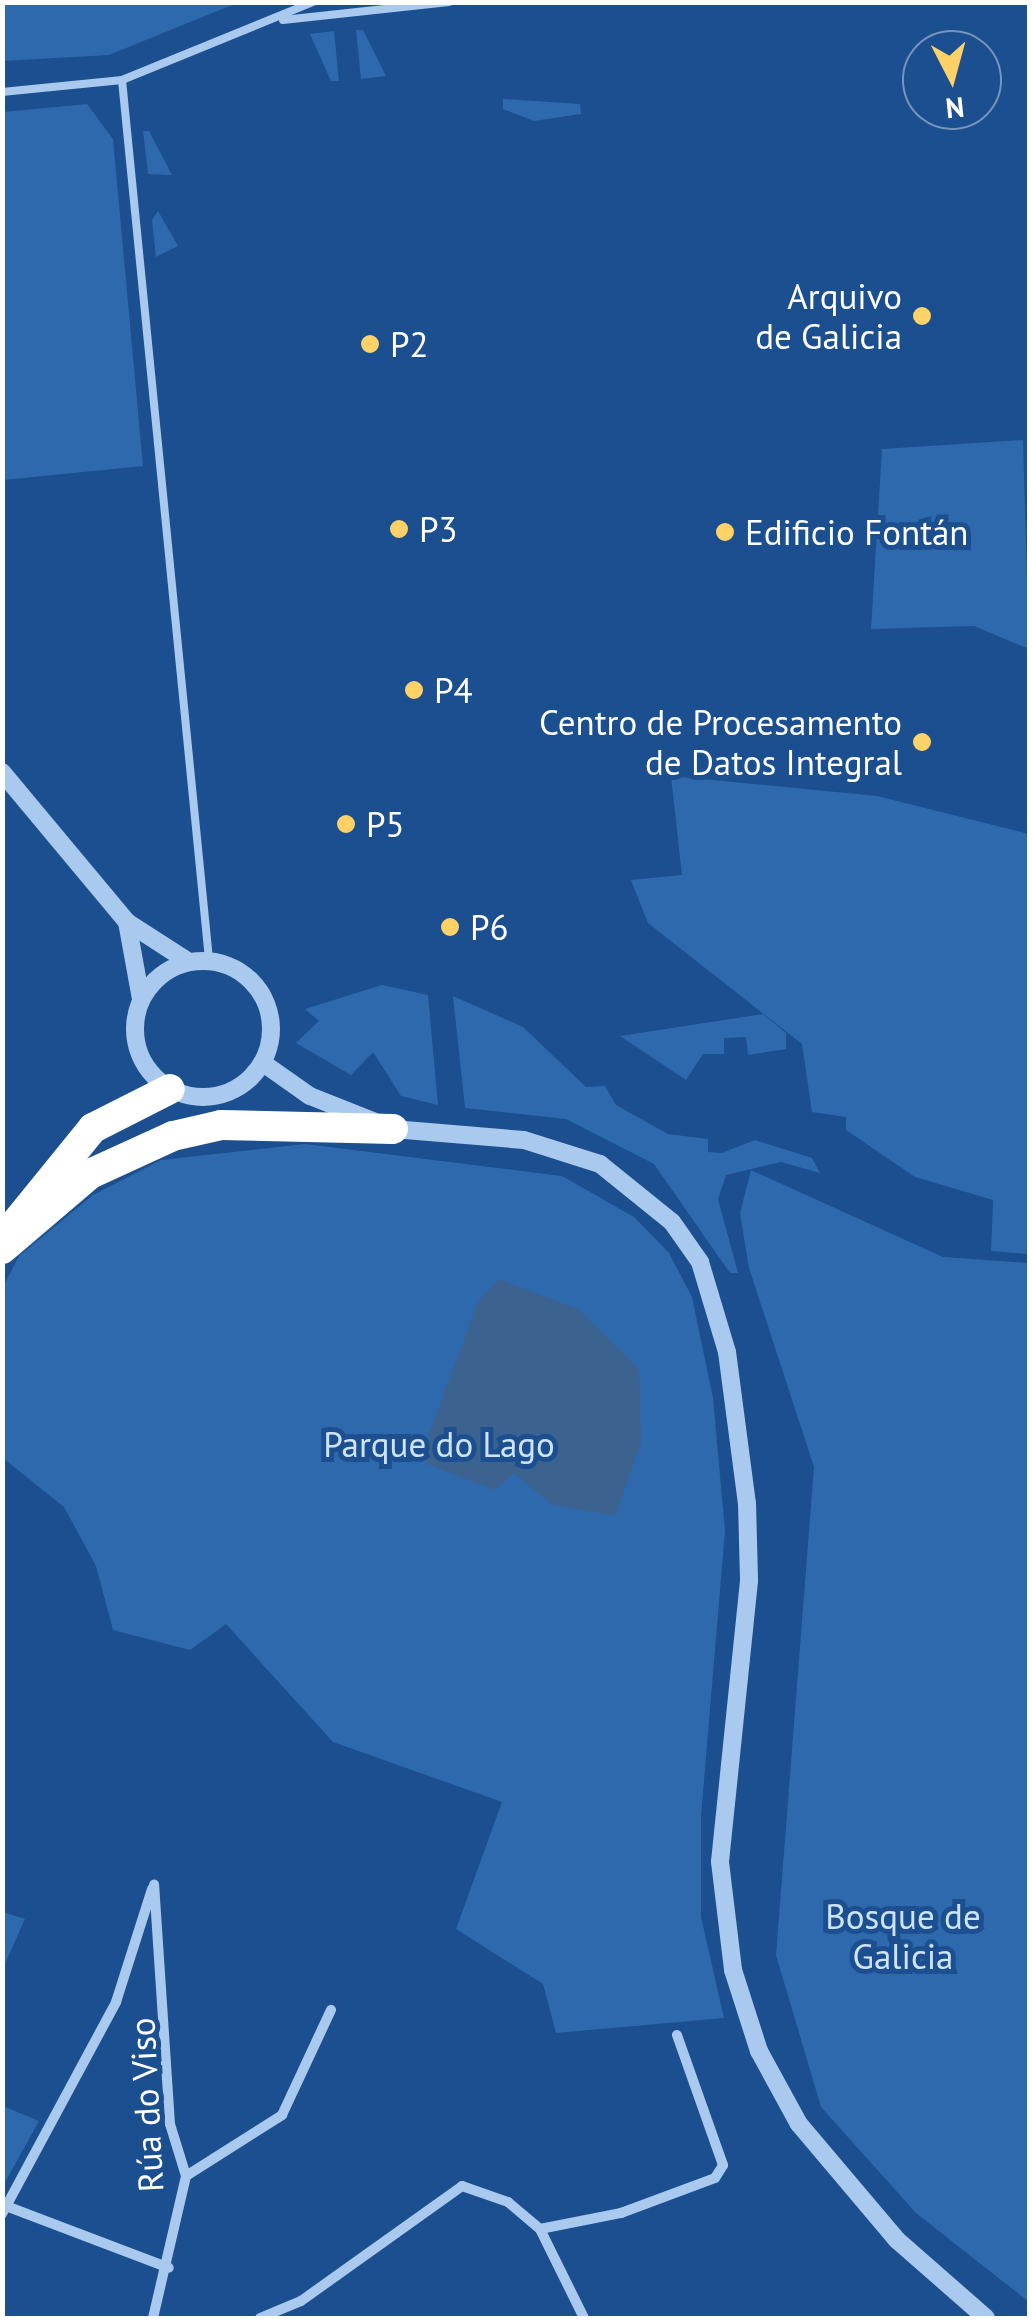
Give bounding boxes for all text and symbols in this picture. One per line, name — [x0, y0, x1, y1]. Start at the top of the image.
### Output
north arrow — [902, 30, 1002, 130]
text: N — [944, 89, 966, 128]
place label: Arquivo de Galicia — [755, 275, 902, 357]
marker: Arquivo de Galicia — [911, 305, 933, 327]
place label: P2 — [390, 323, 429, 365]
marker: P2 — [359, 333, 381, 355]
place label: P3 — [419, 508, 458, 550]
place label: Edificio Fontán — [745, 511, 969, 553]
marker: P3 — [388, 518, 410, 540]
marker: Edificio Fontán — [714, 521, 736, 543]
place label: P4 — [434, 669, 473, 711]
marker: P4 — [403, 679, 425, 701]
place label: Centro de Procesamento de Datos Integral — [539, 701, 902, 783]
marker: Centro de Procesamento de Datos Integral — [911, 731, 933, 753]
place label: P5 — [366, 803, 405, 845]
marker: P5 — [335, 813, 357, 835]
place label: P6 — [470, 906, 509, 948]
marker: P6 — [439, 916, 461, 938]
park label: Parque do Lago — [323, 1423, 555, 1465]
park label: Bosque de Galicia — [825, 1895, 981, 1977]
street label: Rúa do Viso — [120, 2016, 172, 2194]

